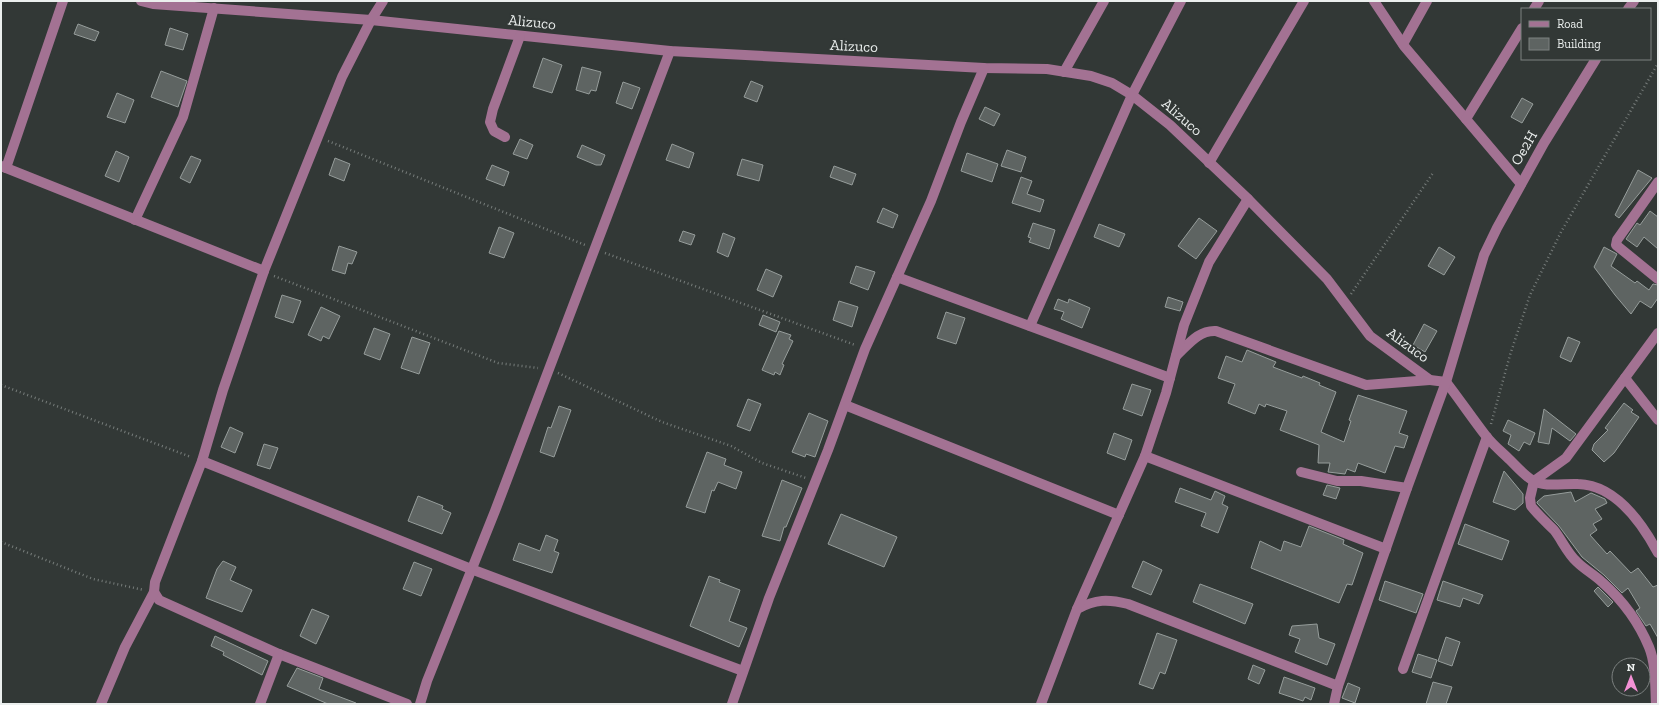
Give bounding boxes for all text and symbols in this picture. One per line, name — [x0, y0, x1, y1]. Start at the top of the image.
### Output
legend — [1521, 8, 1651, 60]
street label: Alizuco — [507, 11, 557, 33]
text: Road — [1557, 17, 1583, 31]
street label: Alizuco — [830, 36, 879, 56]
text: Building — [1557, 37, 1601, 51]
street label: Alizuco — [1158, 94, 1206, 140]
street label: Oe2H — [1507, 127, 1541, 169]
street label: Alizuco — [1383, 324, 1433, 367]
north arrow — [1611, 657, 1651, 697]
text: N — [1627, 661, 1636, 674]

